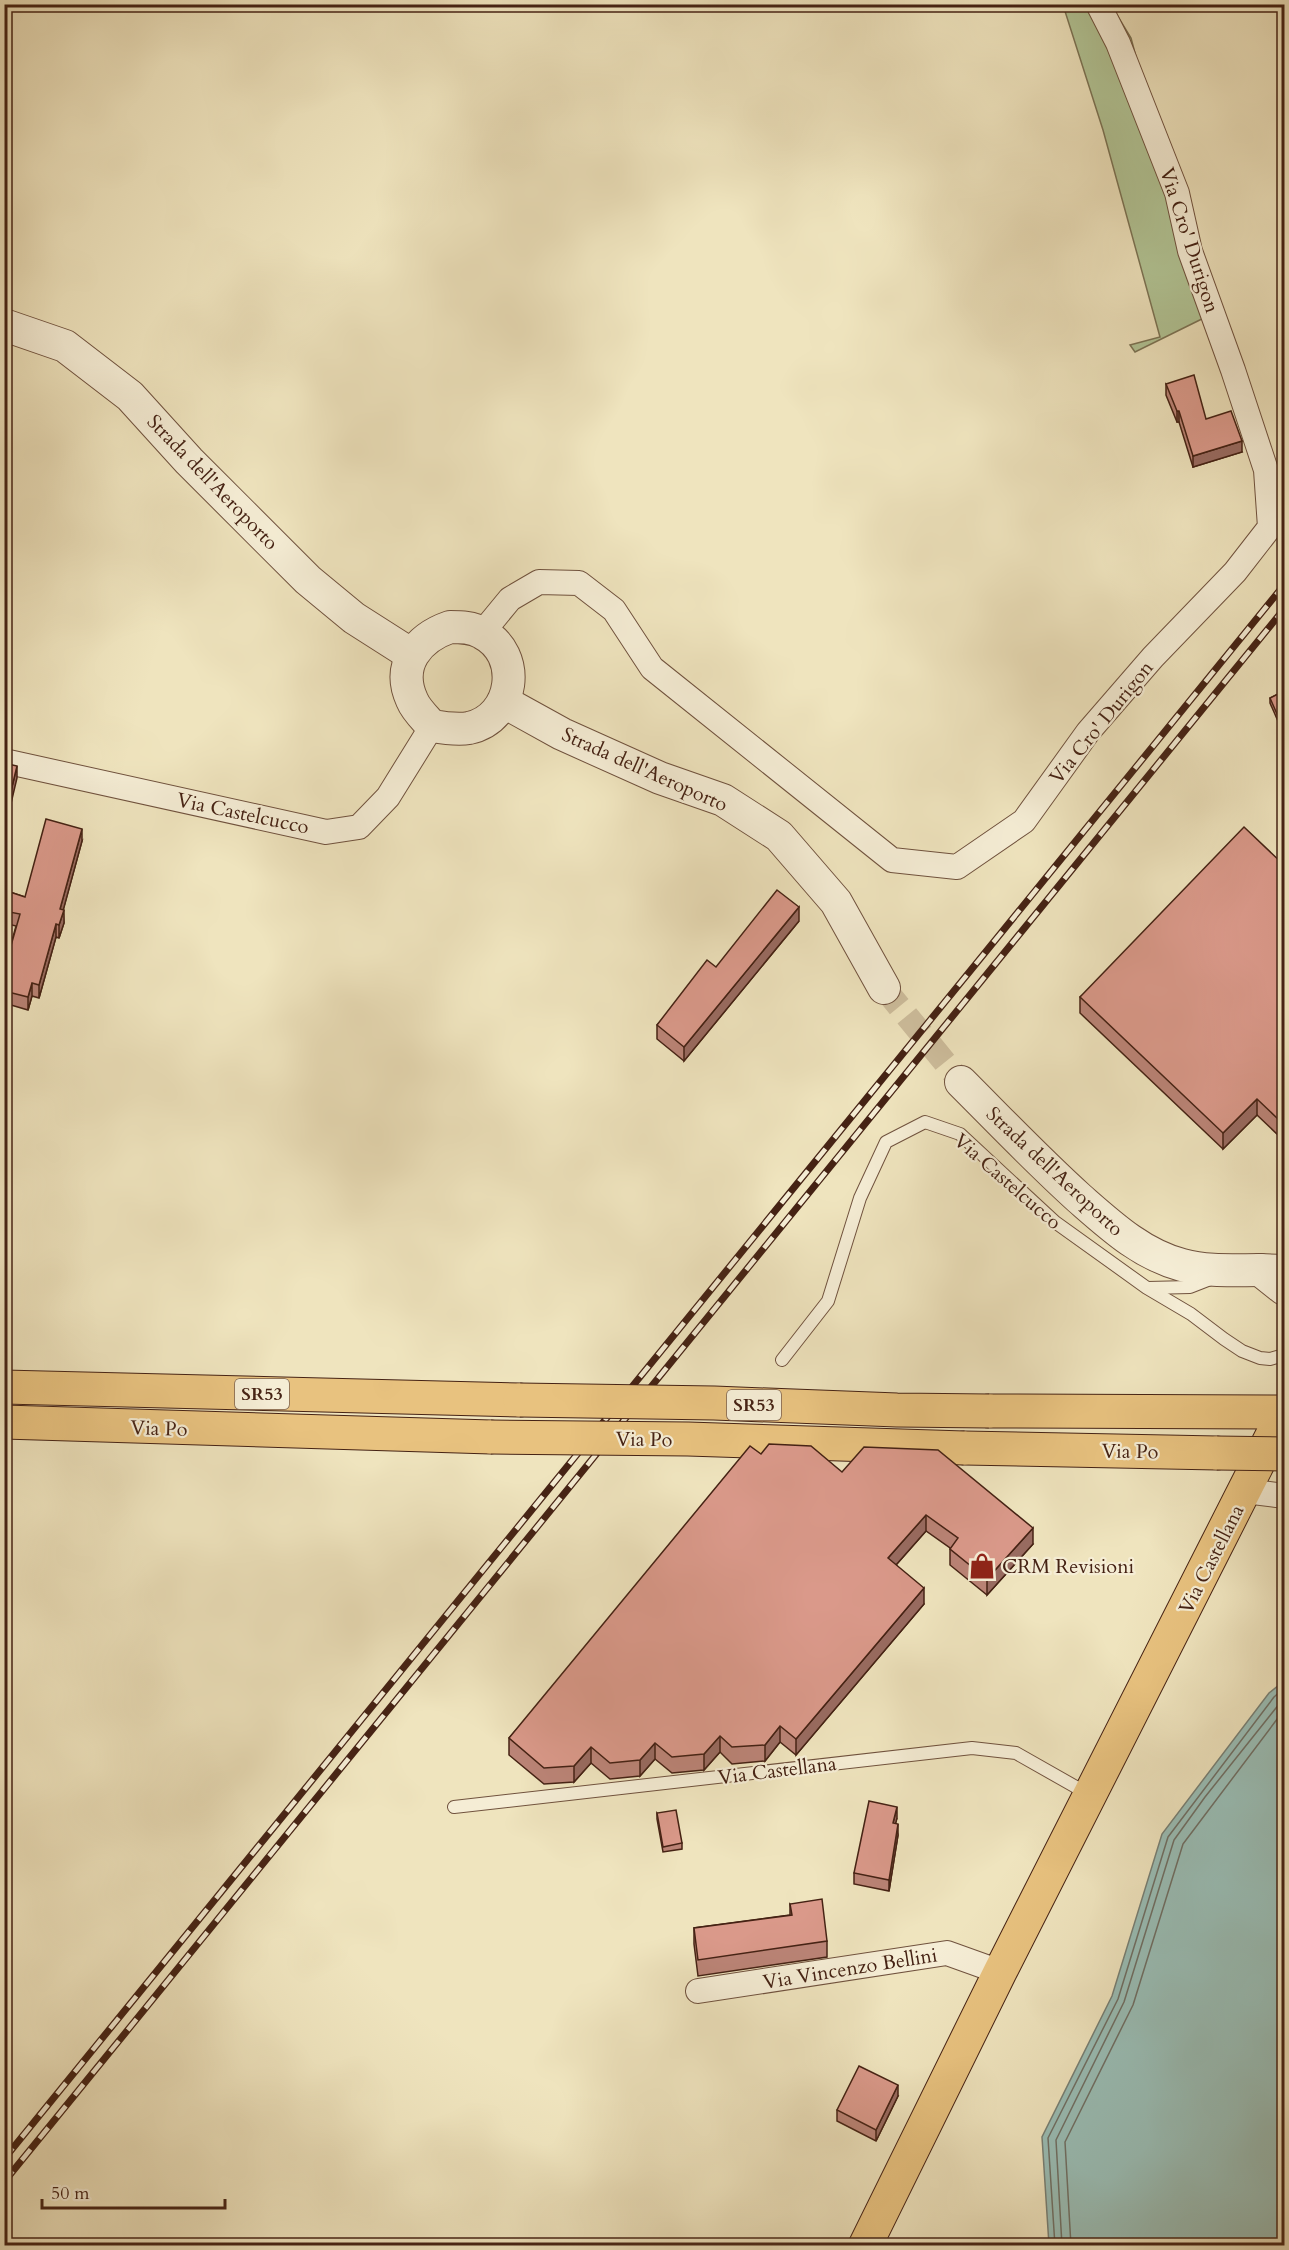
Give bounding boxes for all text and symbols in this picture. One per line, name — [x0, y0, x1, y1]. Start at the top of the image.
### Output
street label: Via Cro' Durigon — [1153, 164, 1226, 317]
street label: Strada dell'Aeroporto — [141, 409, 285, 556]
street label: Via Cro' Durigon — [1043, 655, 1160, 790]
street label: Strada dell'Aeroporto — [558, 721, 732, 818]
street label: Via Castelcucco — [174, 786, 312, 841]
street label: Strada dell'Aeroporto — [980, 1101, 1129, 1242]
street label: Via Castelcucco — [948, 1127, 1067, 1236]
road number: SR53 — [235, 1379, 289, 1409]
road number: SR53 — [727, 1390, 781, 1420]
street label: Via Po — [130, 1414, 188, 1443]
street label: Via Po — [615, 1426, 673, 1453]
street label: Via Po — [1101, 1438, 1159, 1465]
street label: Via Castellana — [1172, 1500, 1251, 1618]
shop icon: CRM Revisioni — [967, 1551, 997, 1581]
place label: CRM Revisioni — [1002, 1553, 1135, 1580]
street label: Via Castellana — [716, 1750, 838, 1791]
street label: Via Vincenzo Bellini — [761, 1941, 940, 1996]
scale bar — [42, 2172, 225, 2210]
text: 50 m — [51, 2181, 90, 2206]

